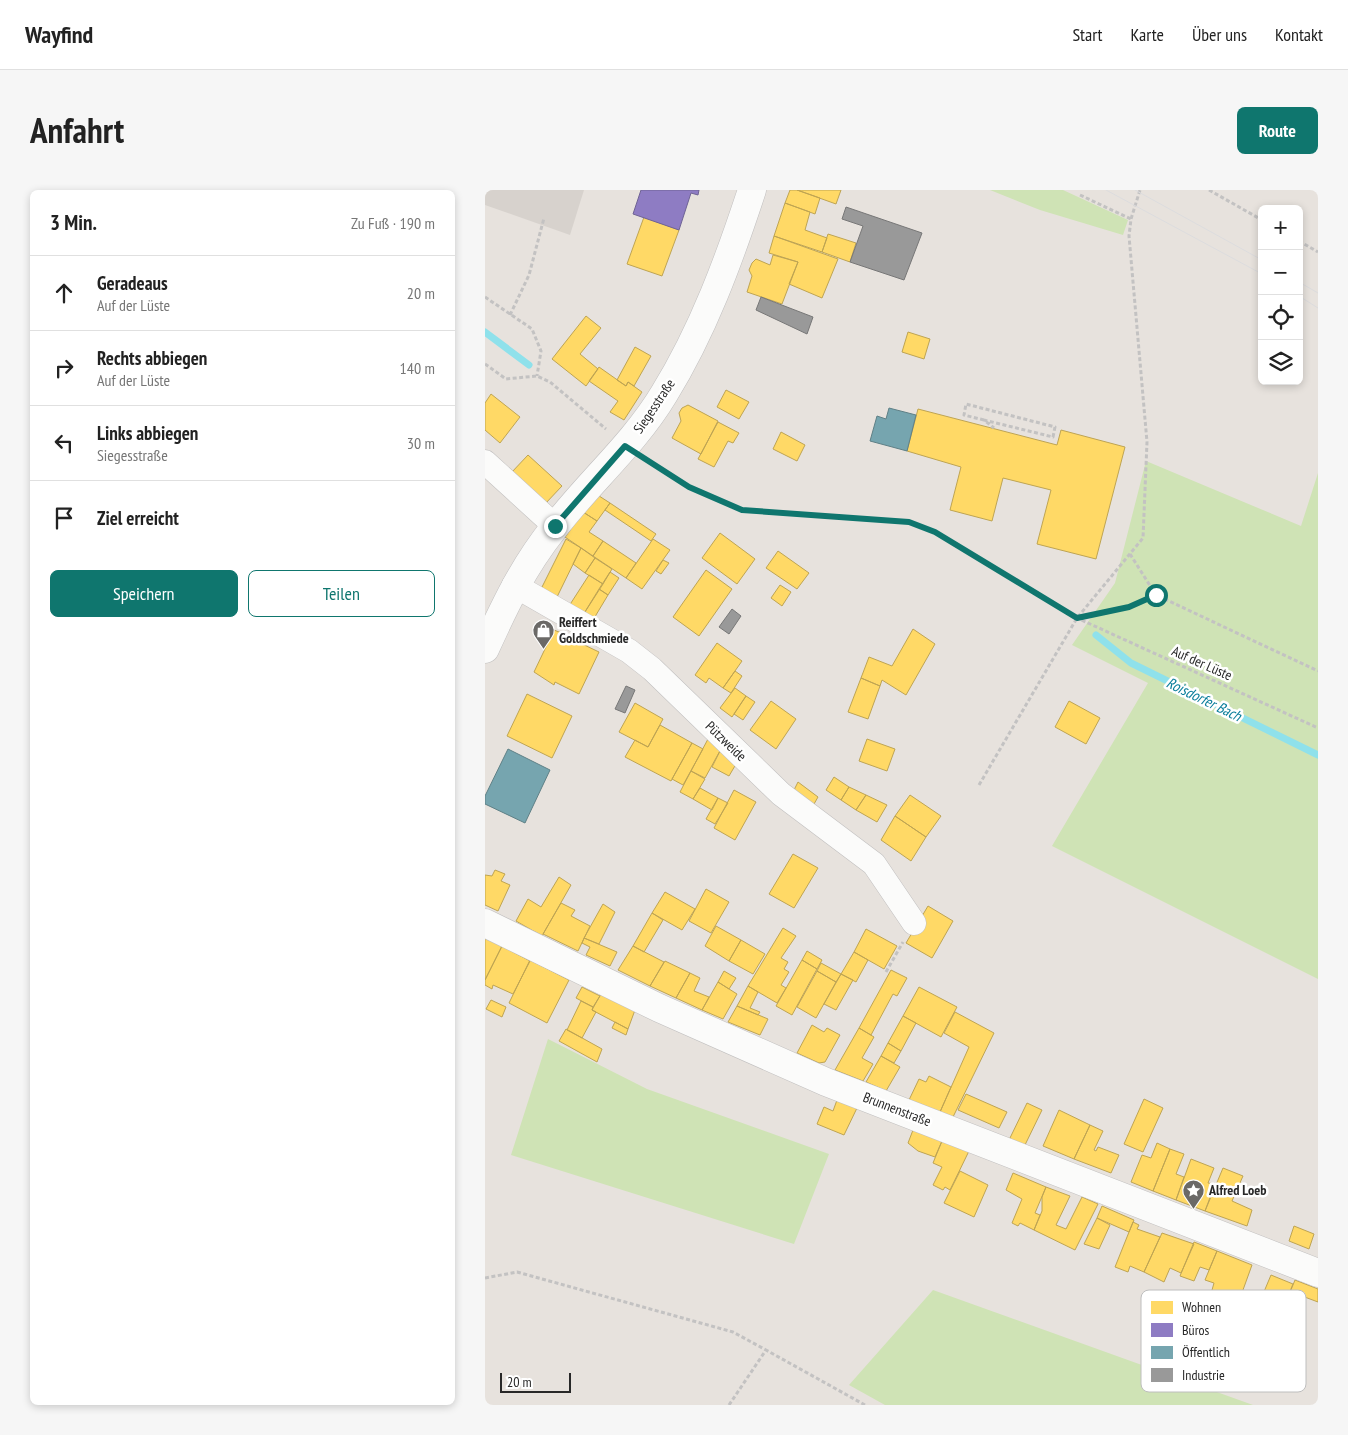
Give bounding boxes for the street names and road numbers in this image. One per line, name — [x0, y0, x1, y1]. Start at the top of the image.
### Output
street label: Siegesstraße — [629, 375, 679, 437]
street label: Auf der Lüste — [1169, 642, 1235, 684]
street label: Pützweide — [702, 717, 750, 765]
street label: Brunnenstraße — [860, 1088, 934, 1130]

